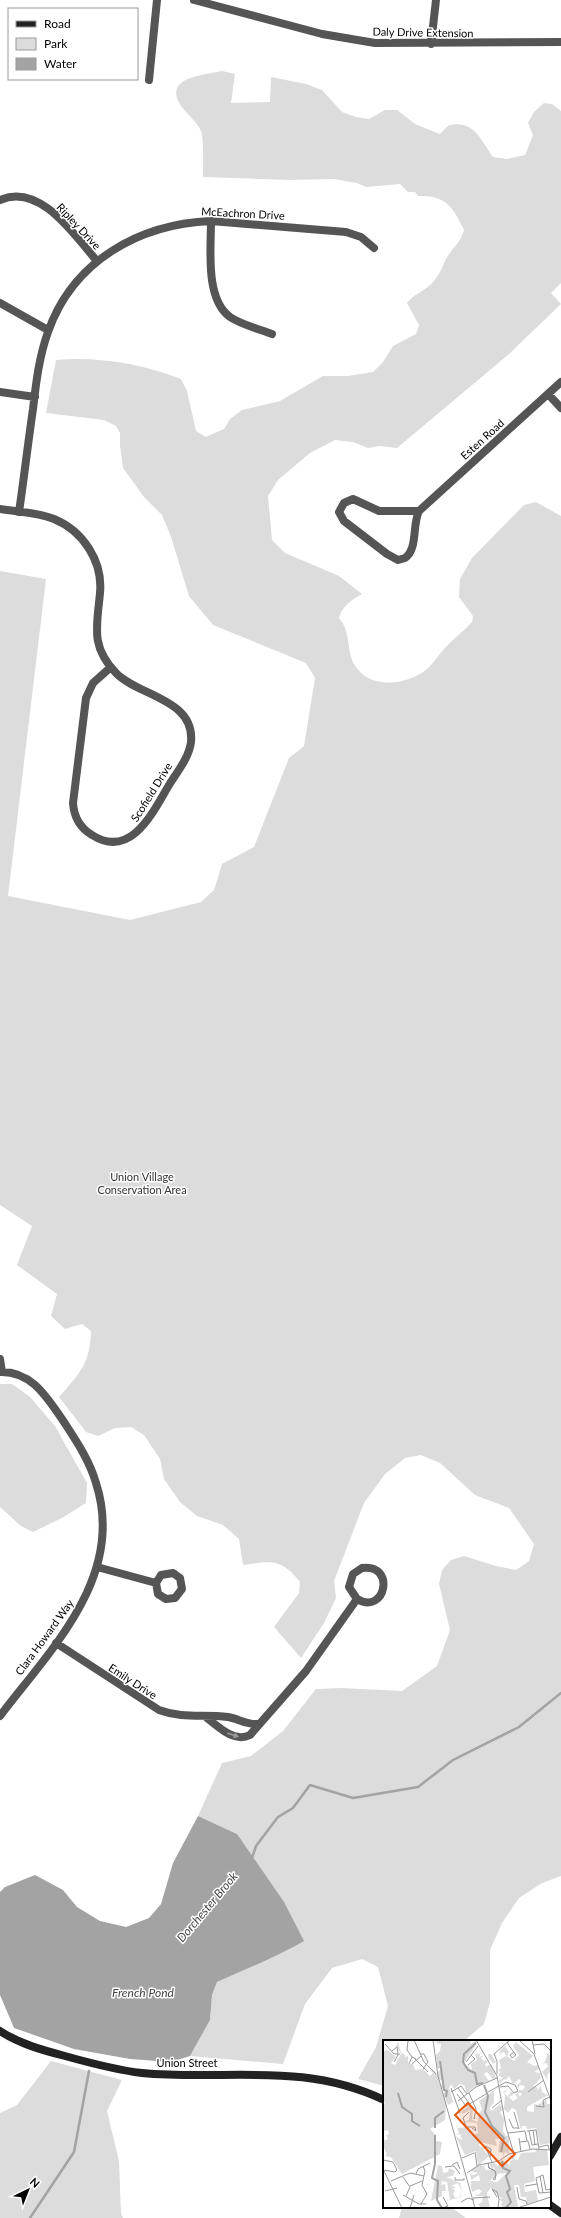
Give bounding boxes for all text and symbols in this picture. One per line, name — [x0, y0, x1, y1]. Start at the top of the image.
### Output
legend — [8, 8, 138, 80]
text: Road — [44, 16, 71, 31]
street label: Daly Drive Extension — [372, 25, 474, 39]
text: Park — [44, 36, 68, 51]
text: Water — [44, 56, 77, 71]
street label: Ripley Drive — [54, 200, 104, 252]
street label: McEachron Drive — [201, 204, 285, 222]
street label: Esten Road — [458, 416, 506, 462]
street label: Scofield Drive — [128, 760, 174, 824]
park label: Union Village Conservation Area — [97, 1170, 187, 1196]
street label: Clara Howard Way — [12, 1596, 76, 1677]
street label: Emily Drive — [106, 1661, 160, 1702]
one-way arrow — [227, 1732, 239, 1738]
water label: Dorchester Brook — [173, 1869, 241, 1945]
water label: French Pond — [112, 1985, 175, 2000]
inset map — [383, 2040, 551, 2208]
street label: Union Street — [157, 2056, 217, 2069]
north arrow — [8, 2170, 48, 2210]
text: N — [28, 2175, 43, 2190]

